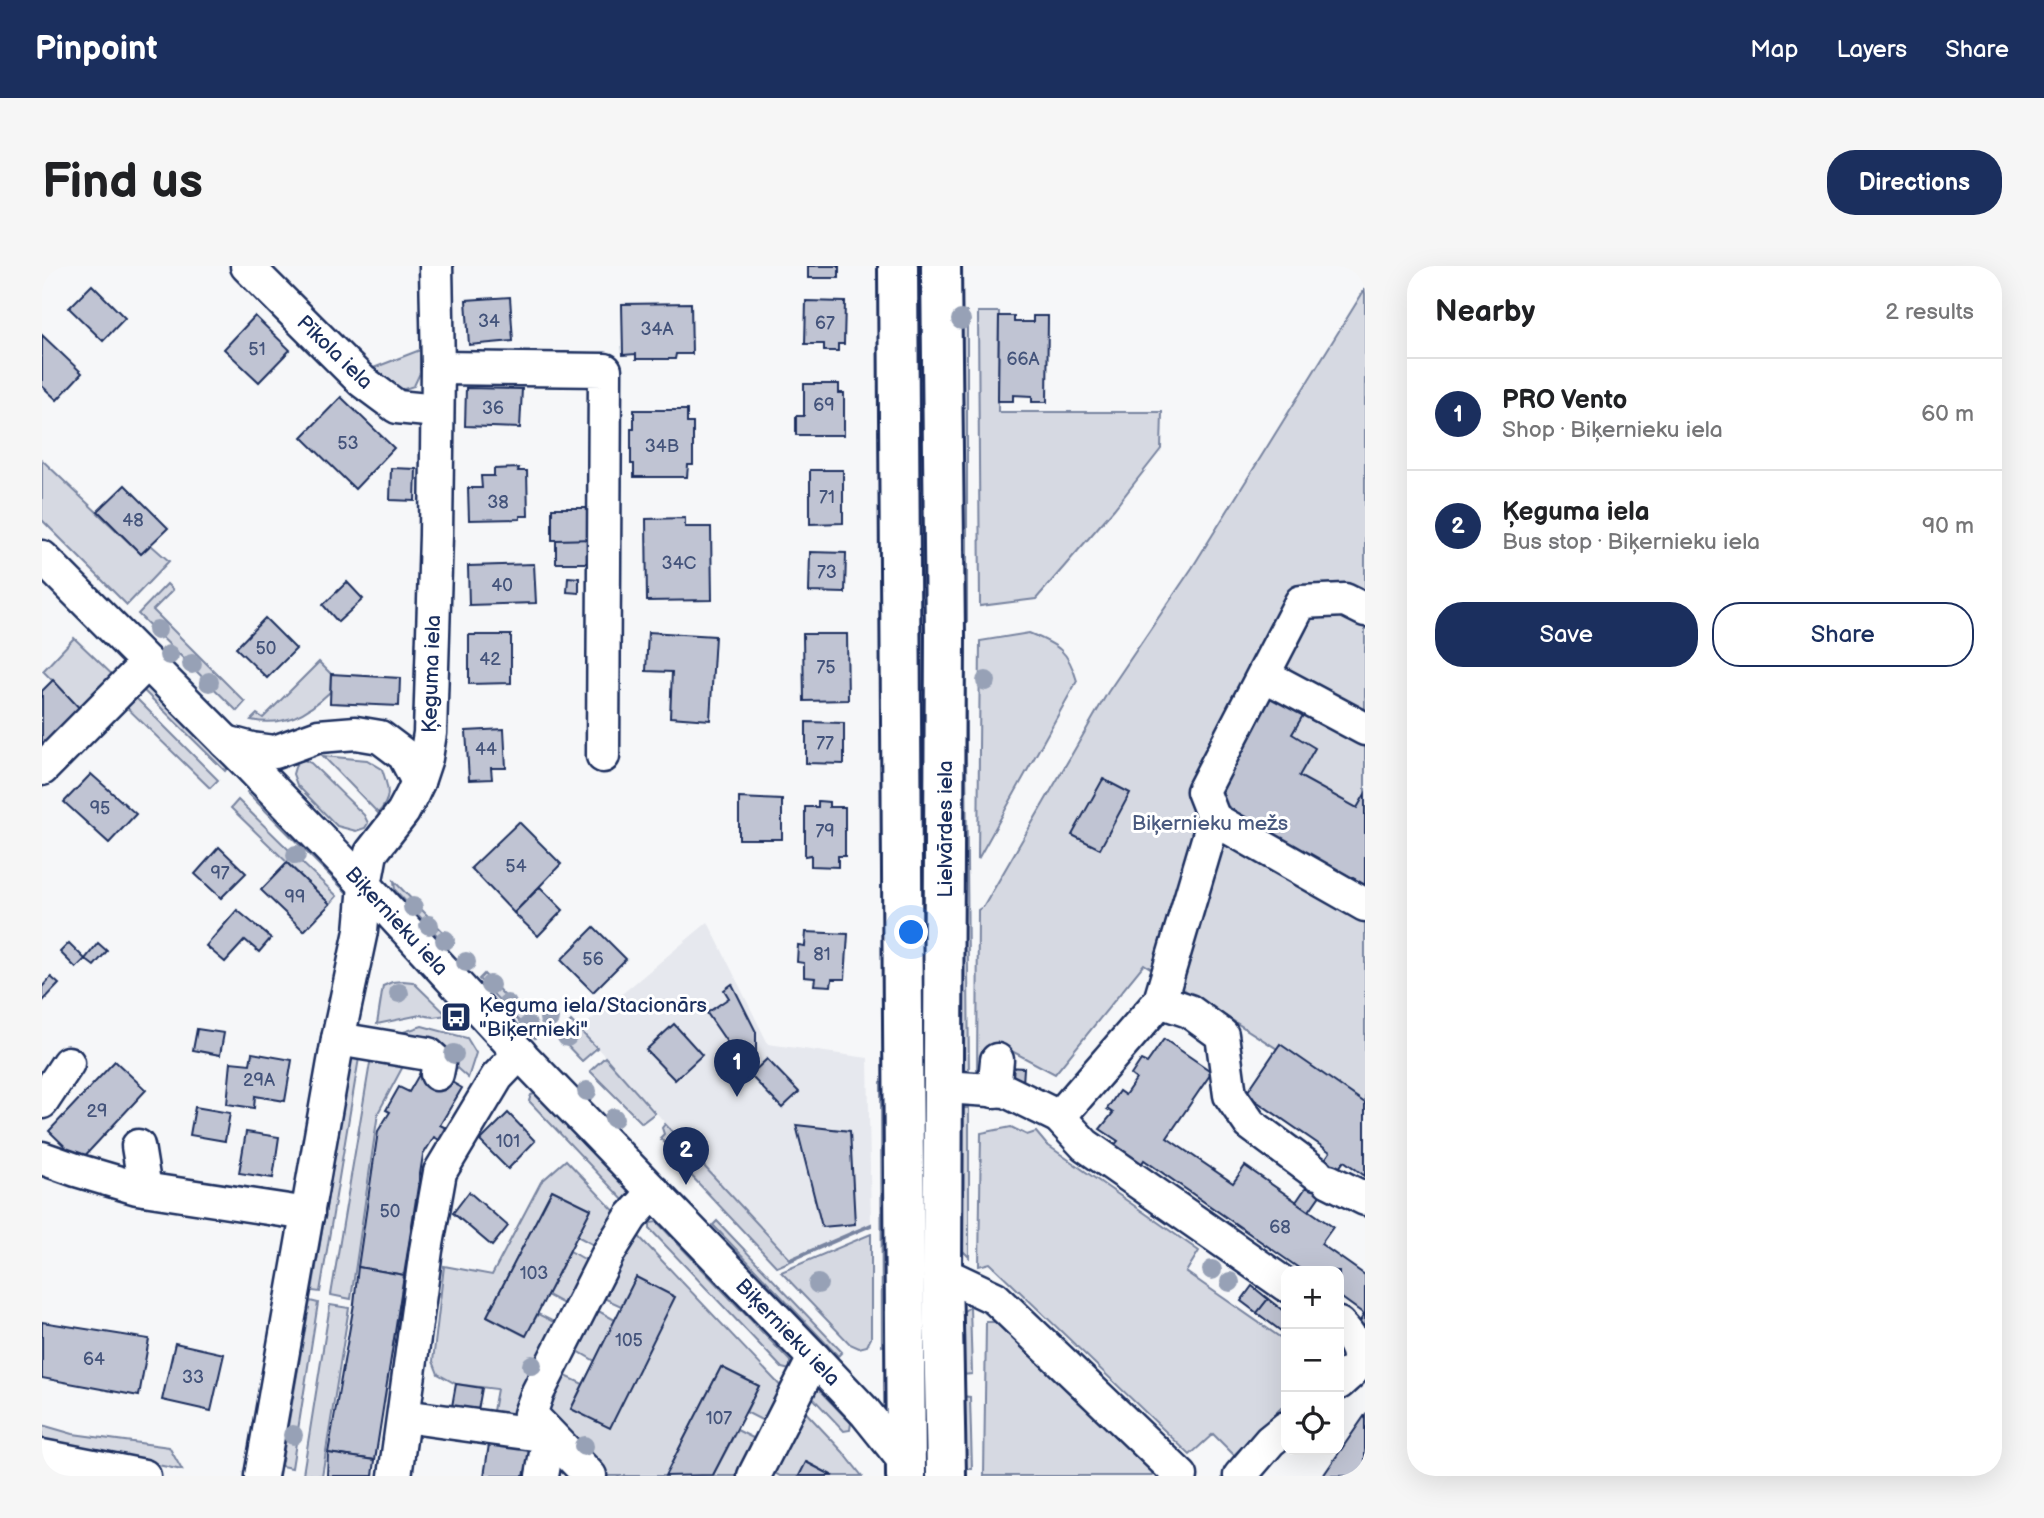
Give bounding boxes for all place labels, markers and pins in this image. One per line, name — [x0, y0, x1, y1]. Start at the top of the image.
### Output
place label: Ķeguma iela/Stacionārs "Biķernieki" — [479, 993, 707, 1042]
bus stop icon: Ķeguma iela/Stacionārs "Biķernieki" — [439, 1000, 473, 1034]
pin: 1 — [714, 1039, 760, 1097]
pin: 2 — [663, 1127, 709, 1185]

